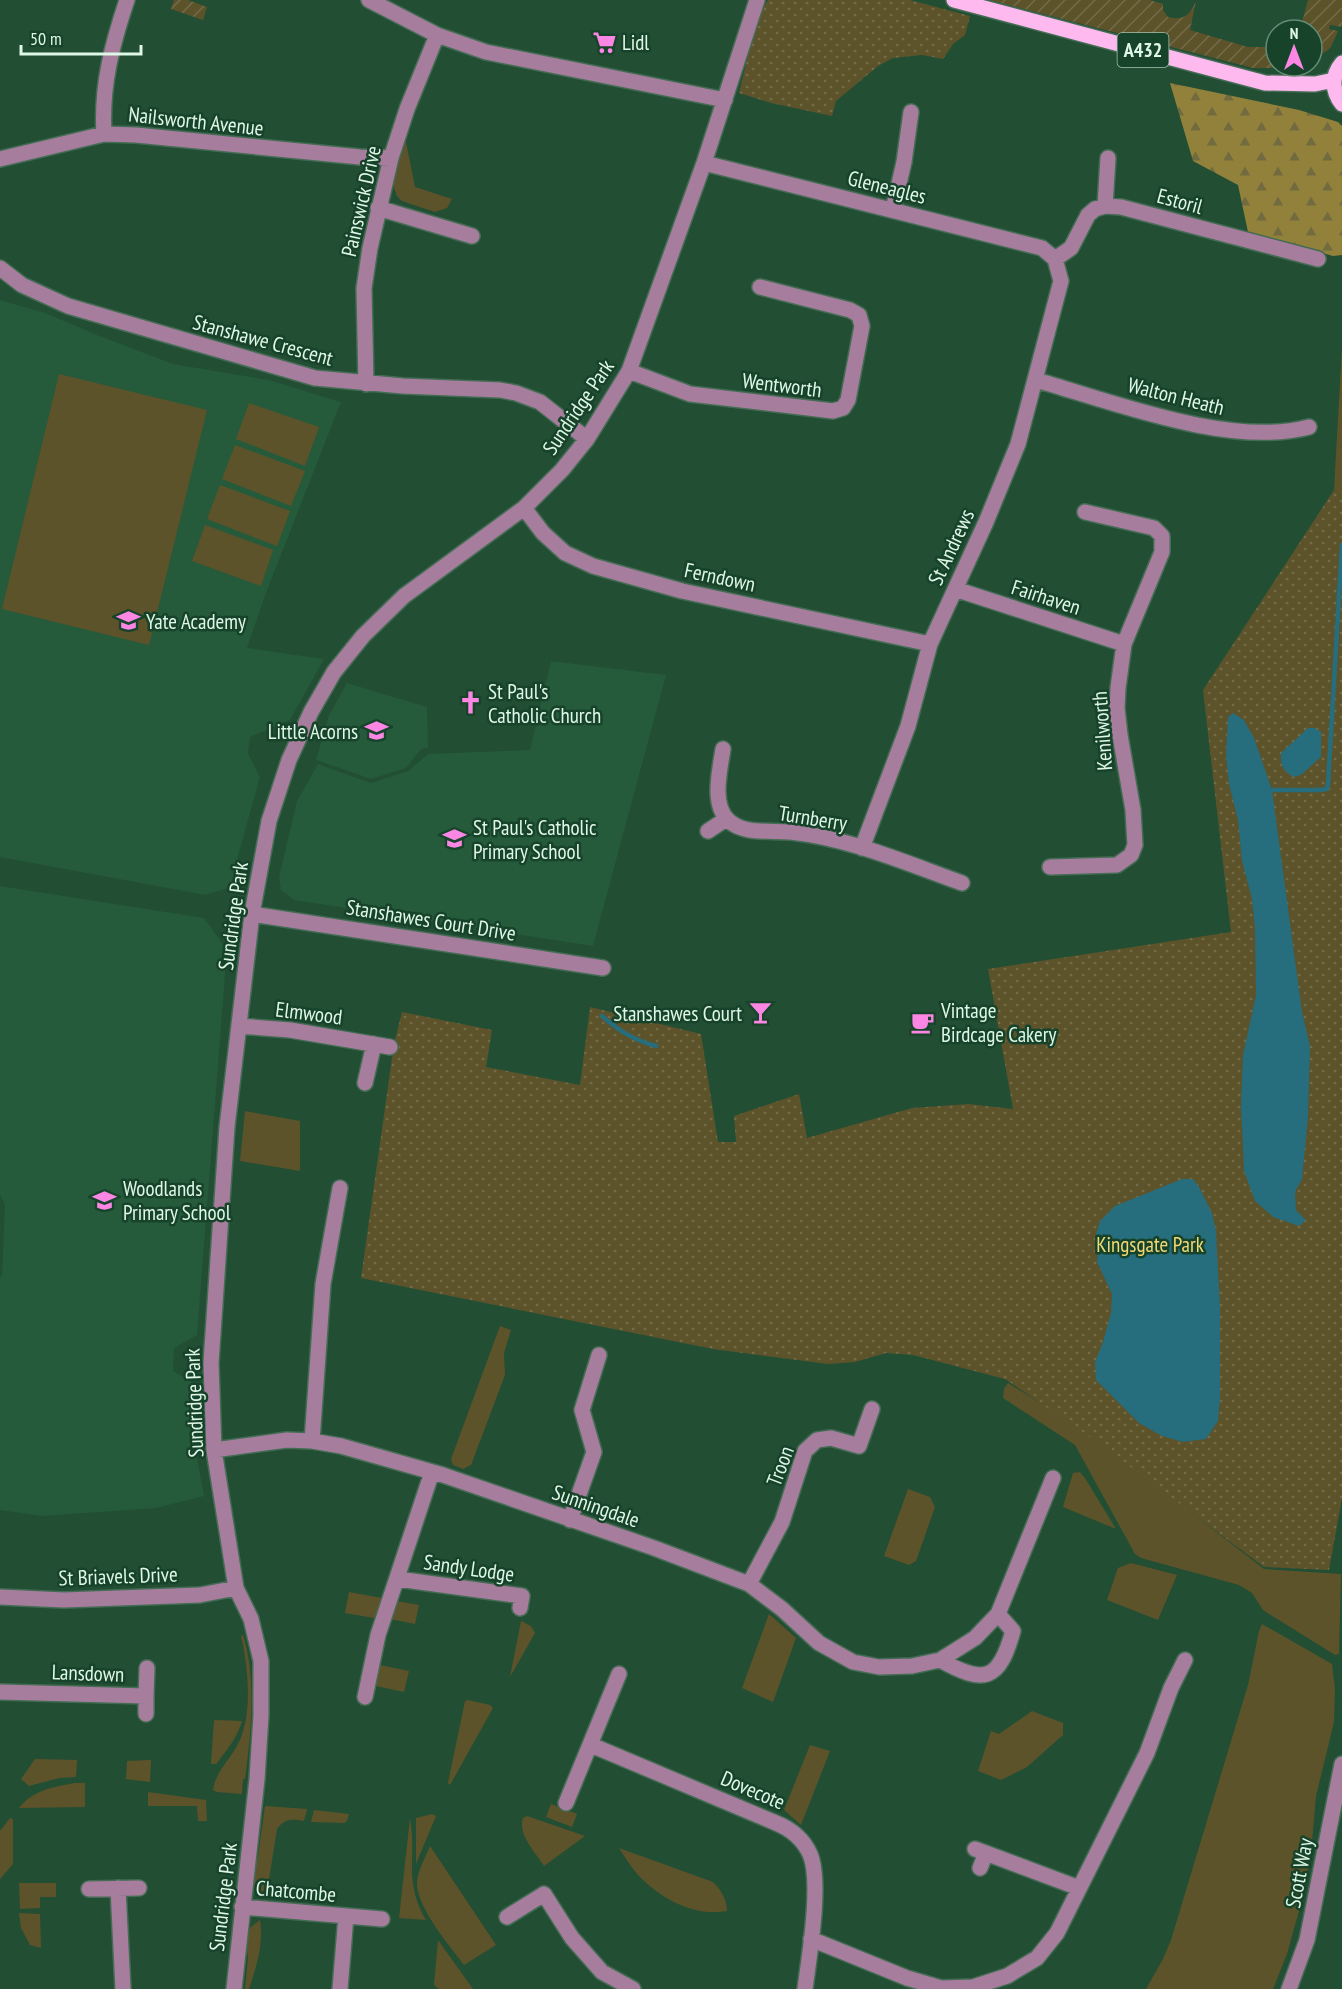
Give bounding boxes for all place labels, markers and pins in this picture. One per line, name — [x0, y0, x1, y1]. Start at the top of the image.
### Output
supermarket icon: Lidl — [591, 29, 617, 55]
place label: Lidl — [622, 29, 649, 56]
school or university icon: Yate Academy — [115, 608, 141, 634]
place label: Yate Academy — [146, 608, 246, 635]
place label: St Paul's Catholic Church — [488, 678, 601, 729]
church icon: St Paul's Catholic Church — [457, 690, 483, 716]
place label: Little Acorns — [268, 718, 358, 745]
school or university icon: Little Acorns — [363, 718, 389, 744]
place label: St Paul's Catholic Primary School — [473, 814, 597, 865]
school or university icon: St Paul's Catholic Primary School — [442, 826, 468, 852]
place label: Vintage Birdcage Cakery — [940, 997, 1056, 1048]
place label: Stanshawes Court — [613, 1000, 742, 1027]
bar icon: Stanshawes Court — [747, 1000, 773, 1026]
cafe icon: Vintage Birdcage Cakery — [910, 1009, 936, 1035]
place label: Woodlands Primary School — [123, 1175, 231, 1226]
school or university icon: Woodlands Primary School — [92, 1187, 118, 1213]

